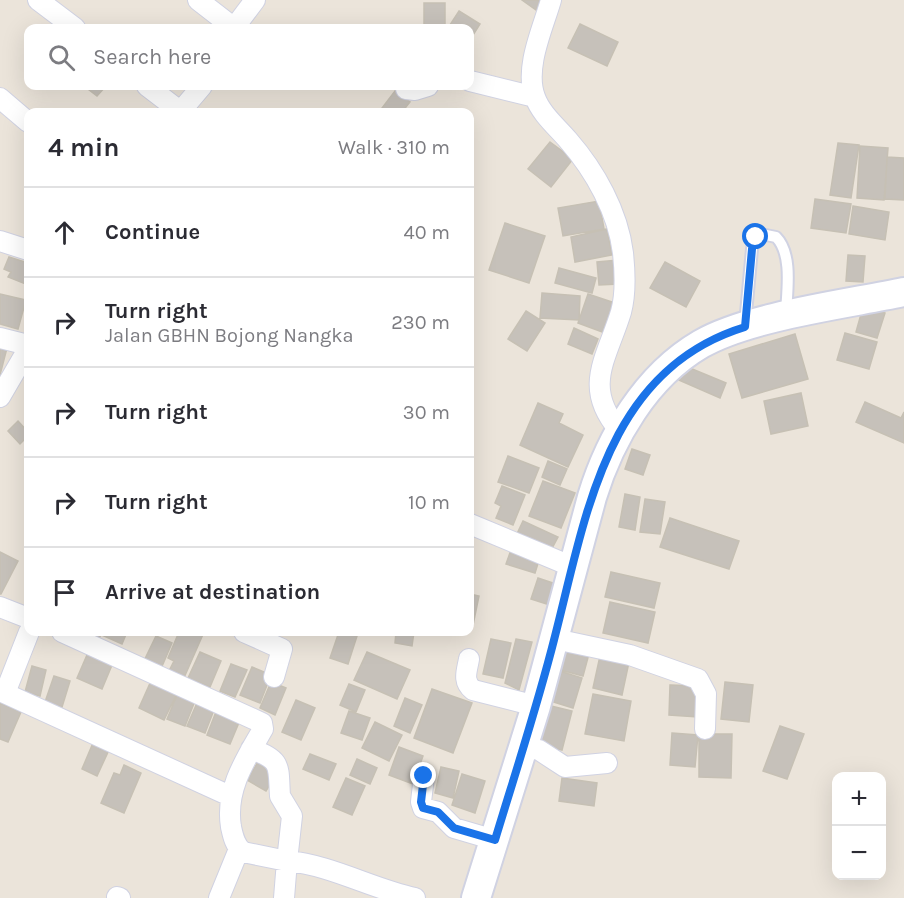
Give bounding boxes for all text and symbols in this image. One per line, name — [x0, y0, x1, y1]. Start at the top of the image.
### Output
search box — [24, 24, 474, 90]
icon: search — [45, 41, 78, 74]
text: Search here — [93, 44, 211, 70]
text: 4 min — [48, 132, 119, 163]
text: Walk · 310 m — [338, 136, 450, 159]
icon: ahead — [48, 216, 81, 249]
text: Continue — [105, 219, 200, 245]
text: 40 m — [404, 221, 450, 244]
route start — [742, 223, 768, 249]
text: Turn right — [105, 298, 208, 324]
icon: right — [48, 306, 81, 339]
text: 230 m — [391, 311, 450, 334]
text: Jalan GBHN Bojong Nangka — [105, 324, 354, 347]
icon: right — [48, 396, 81, 429]
text: Turn right — [105, 399, 208, 425]
text: 30 m — [403, 401, 450, 424]
icon: right — [48, 486, 81, 519]
text: Turn right — [105, 489, 208, 515]
text: 10 m — [408, 491, 450, 514]
icon: arrive — [48, 576, 81, 609]
text: Arrive at destination — [105, 579, 320, 605]
route end — [410, 762, 436, 788]
map controls — [832, 772, 886, 880]
button: + — [832, 772, 886, 826]
button: − — [832, 826, 886, 880]

